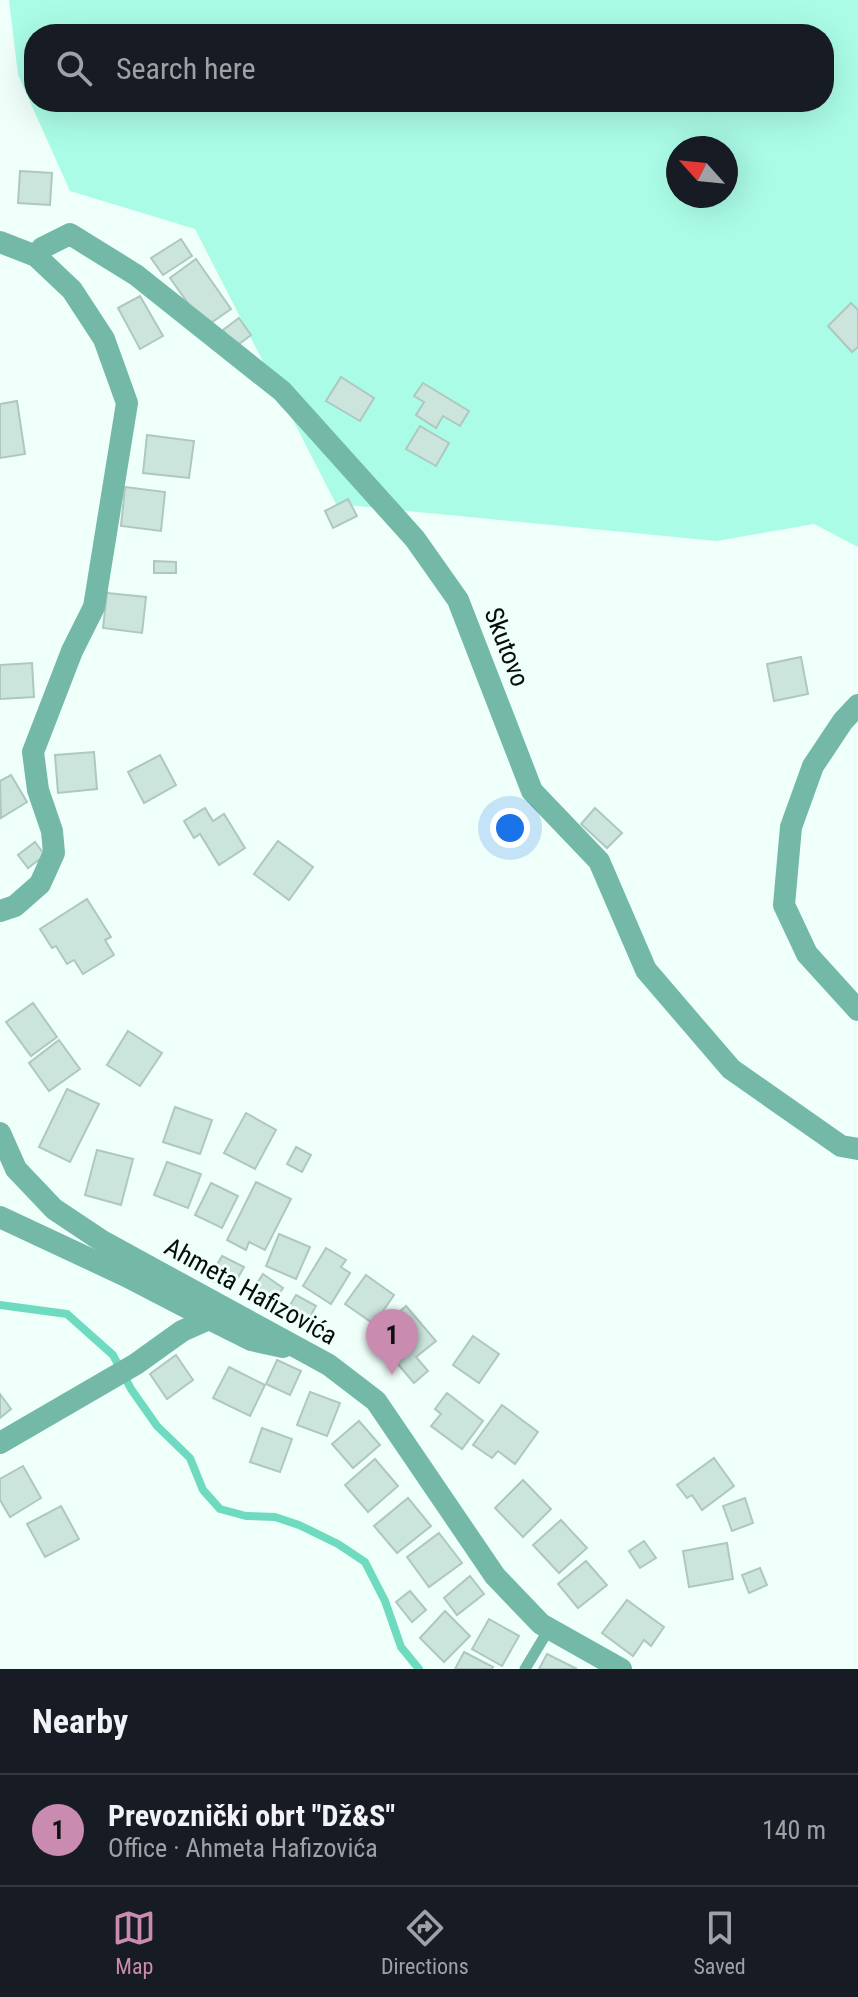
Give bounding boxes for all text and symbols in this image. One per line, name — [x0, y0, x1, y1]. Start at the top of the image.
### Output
search box — [24, 24, 834, 112]
icon: search — [52, 46, 96, 90]
text: Search here — [116, 51, 256, 86]
north arrow — [666, 136, 738, 208]
street label: Skutovo — [478, 603, 536, 691]
your location — [490, 808, 530, 848]
street label: Ahmeta Hafizovića — [160, 1231, 342, 1351]
pin: 1 — [366, 1309, 418, 1375]
text: Nearby — [32, 1701, 128, 1741]
text: Prevoznički obrt "Dž&S" — [108, 1798, 395, 1833]
text: 1 — [51, 1815, 65, 1845]
text: 140 m — [762, 1815, 826, 1845]
text: Office · Ahmeta Hafizovića — [108, 1833, 378, 1863]
tab: Map — [112, 1906, 156, 1979]
tab: Directions — [381, 1906, 469, 1979]
tab: Saved — [693, 1906, 746, 1979]

